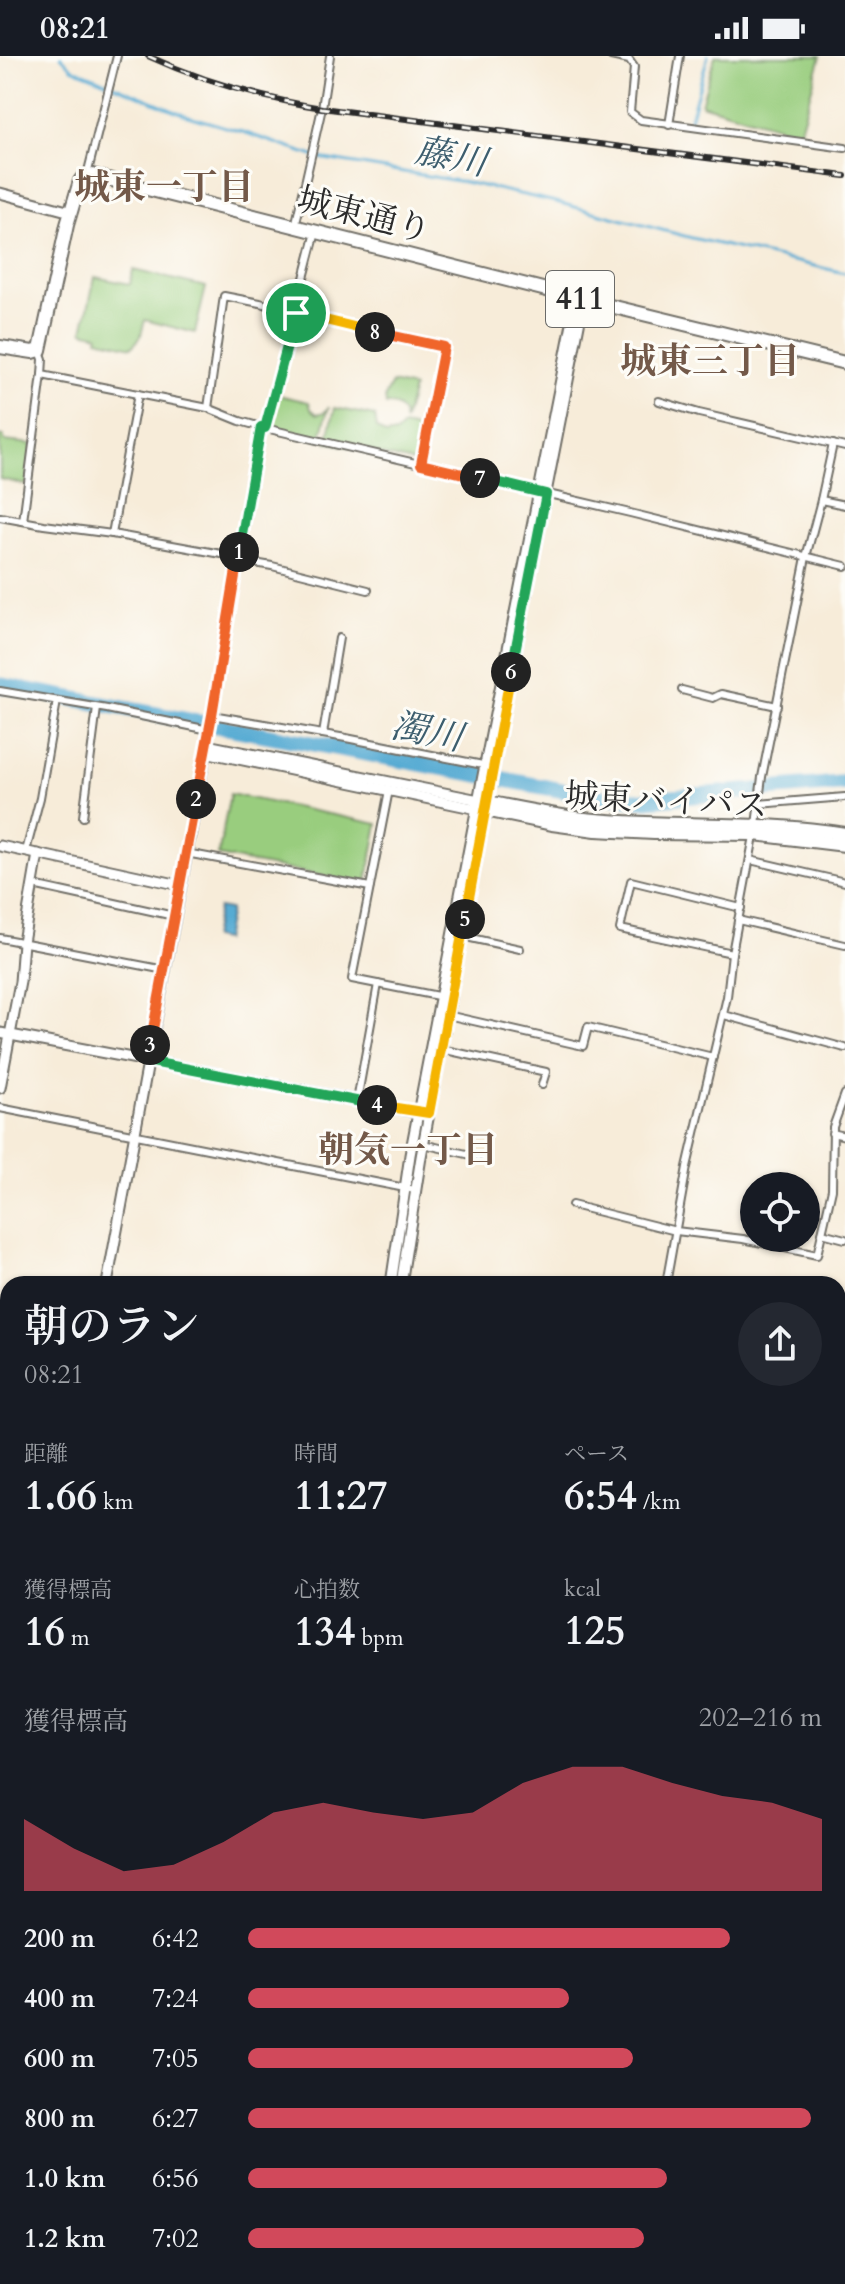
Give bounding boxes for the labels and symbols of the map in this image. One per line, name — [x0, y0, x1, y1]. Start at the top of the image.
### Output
water label: 藤川 — [411, 126, 495, 189]
district label: 城東一丁目 — [74, 163, 254, 212]
street label: 城東通り — [292, 176, 436, 254]
road number: 411 — [546, 271, 614, 327]
pin — [262, 279, 330, 347]
pin: 8 — [355, 312, 395, 352]
district label: 城東三丁目 — [620, 337, 800, 386]
pin: 7 — [460, 458, 500, 498]
pin: 1 — [219, 532, 259, 572]
pin: 6 — [491, 652, 531, 692]
water label: 濁川 — [387, 701, 471, 764]
street label: 城東バイパス — [563, 773, 769, 829]
pin: 2 — [176, 779, 216, 819]
pin: 5 — [445, 899, 485, 939]
pin: 3 — [130, 1025, 170, 1065]
pin: 4 — [357, 1085, 397, 1125]
district label: 朝気一丁目 — [318, 1126, 498, 1175]

